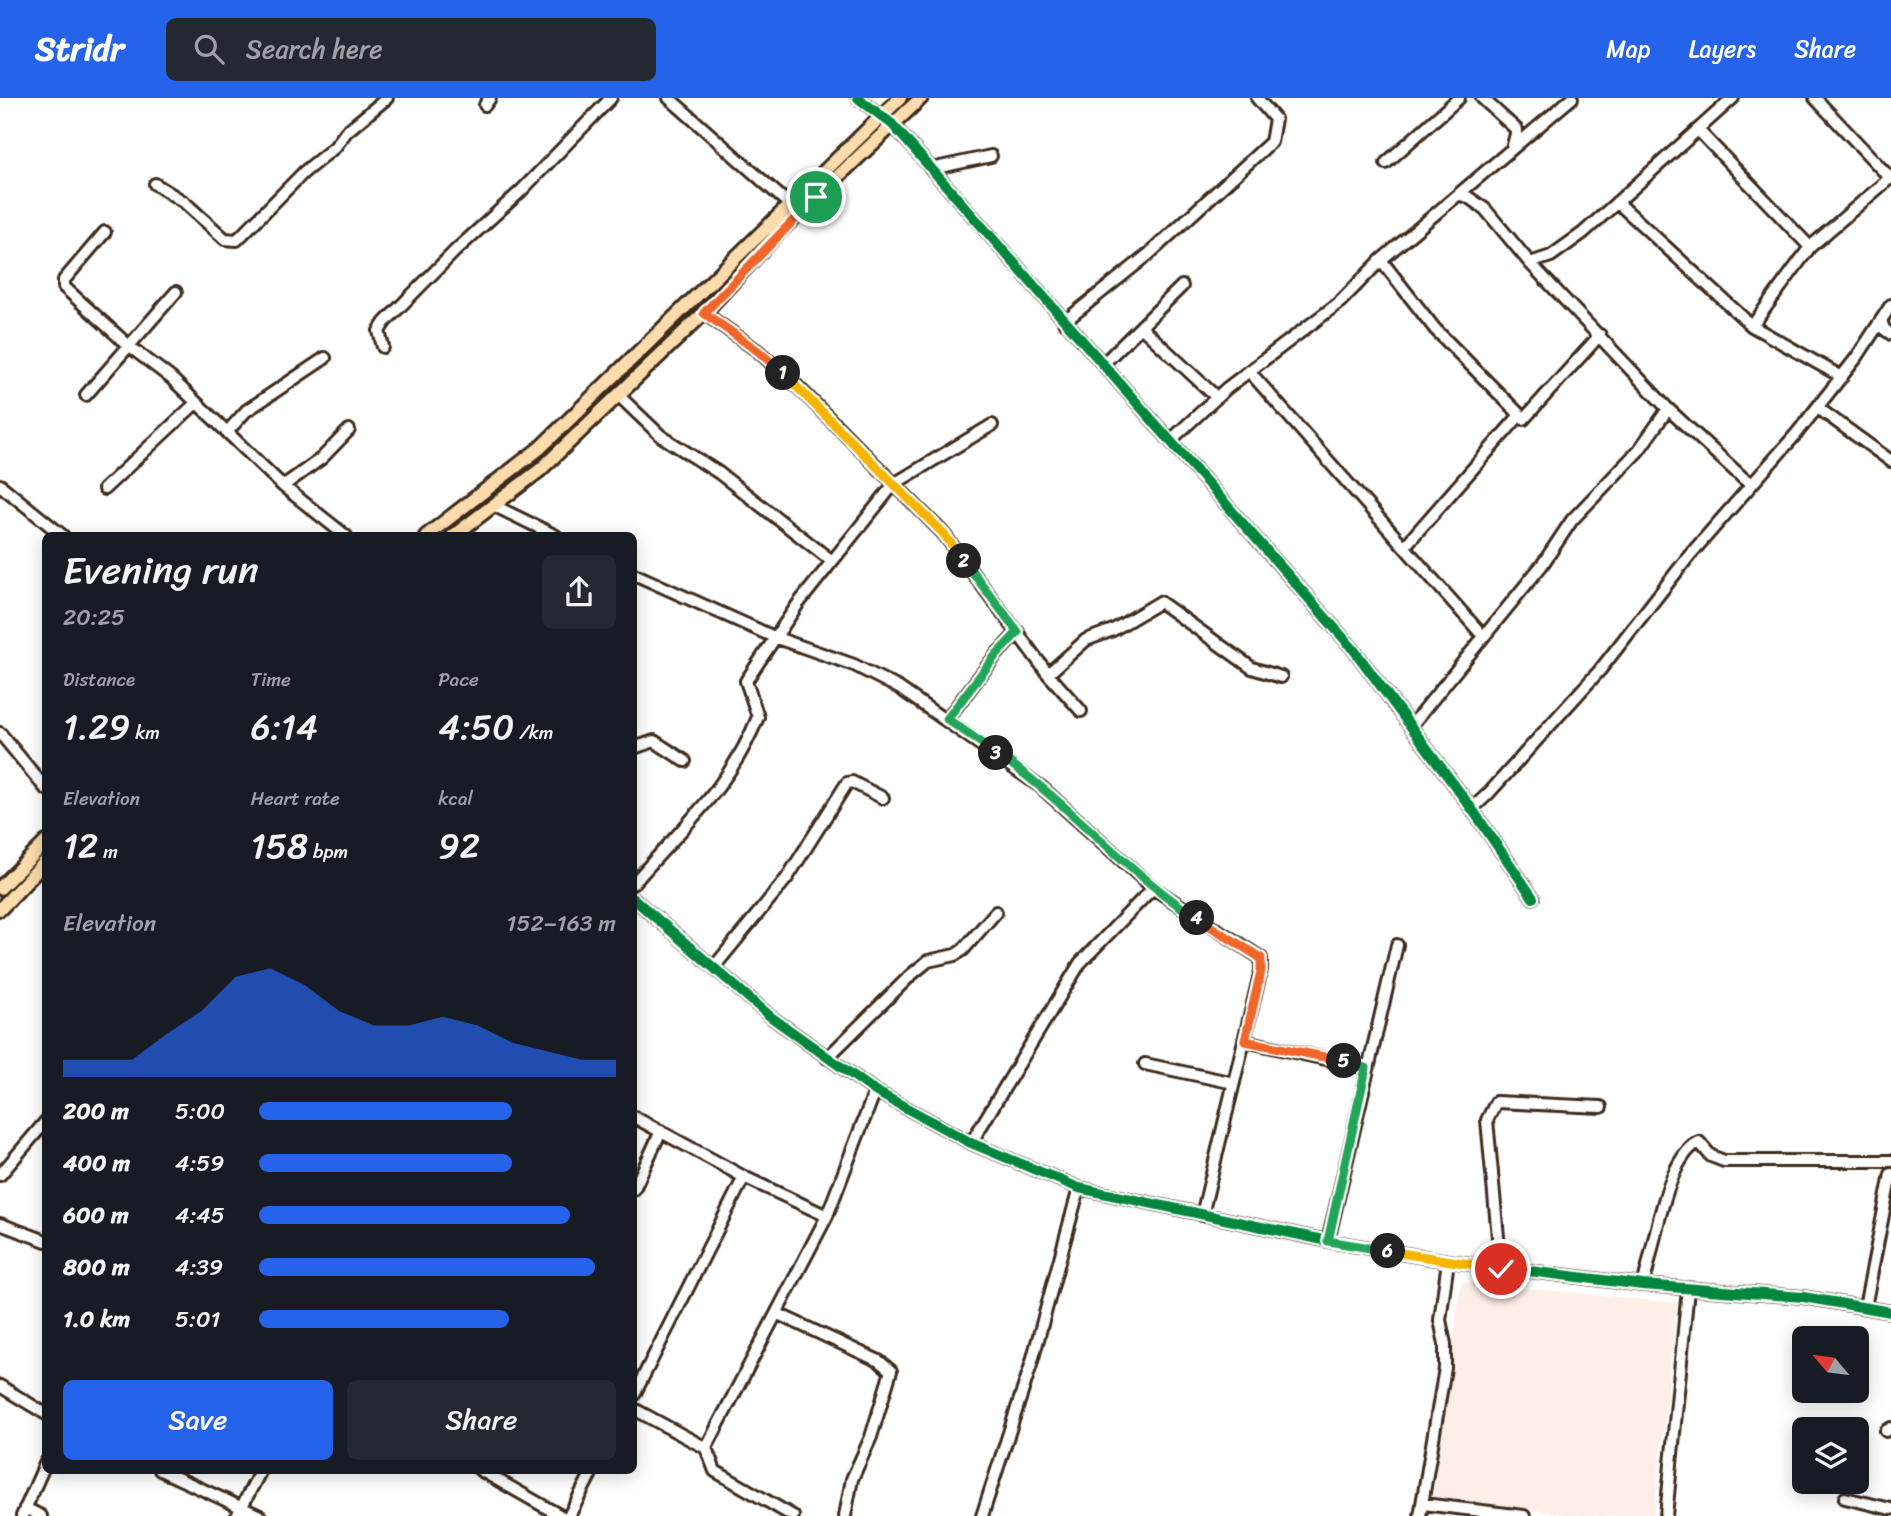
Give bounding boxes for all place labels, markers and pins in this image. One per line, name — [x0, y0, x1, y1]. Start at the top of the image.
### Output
pin — [786, 167, 846, 227]
pin: 1 — [766, 356, 800, 390]
pin: 2 — [946, 544, 982, 578]
pin: 3 — [978, 736, 1014, 770]
pin: 4 — [1180, 900, 1214, 936]
pin: 5 — [1326, 1044, 1362, 1079]
pin: 6 — [1370, 1234, 1406, 1268]
pin — [1471, 1239, 1531, 1299]

